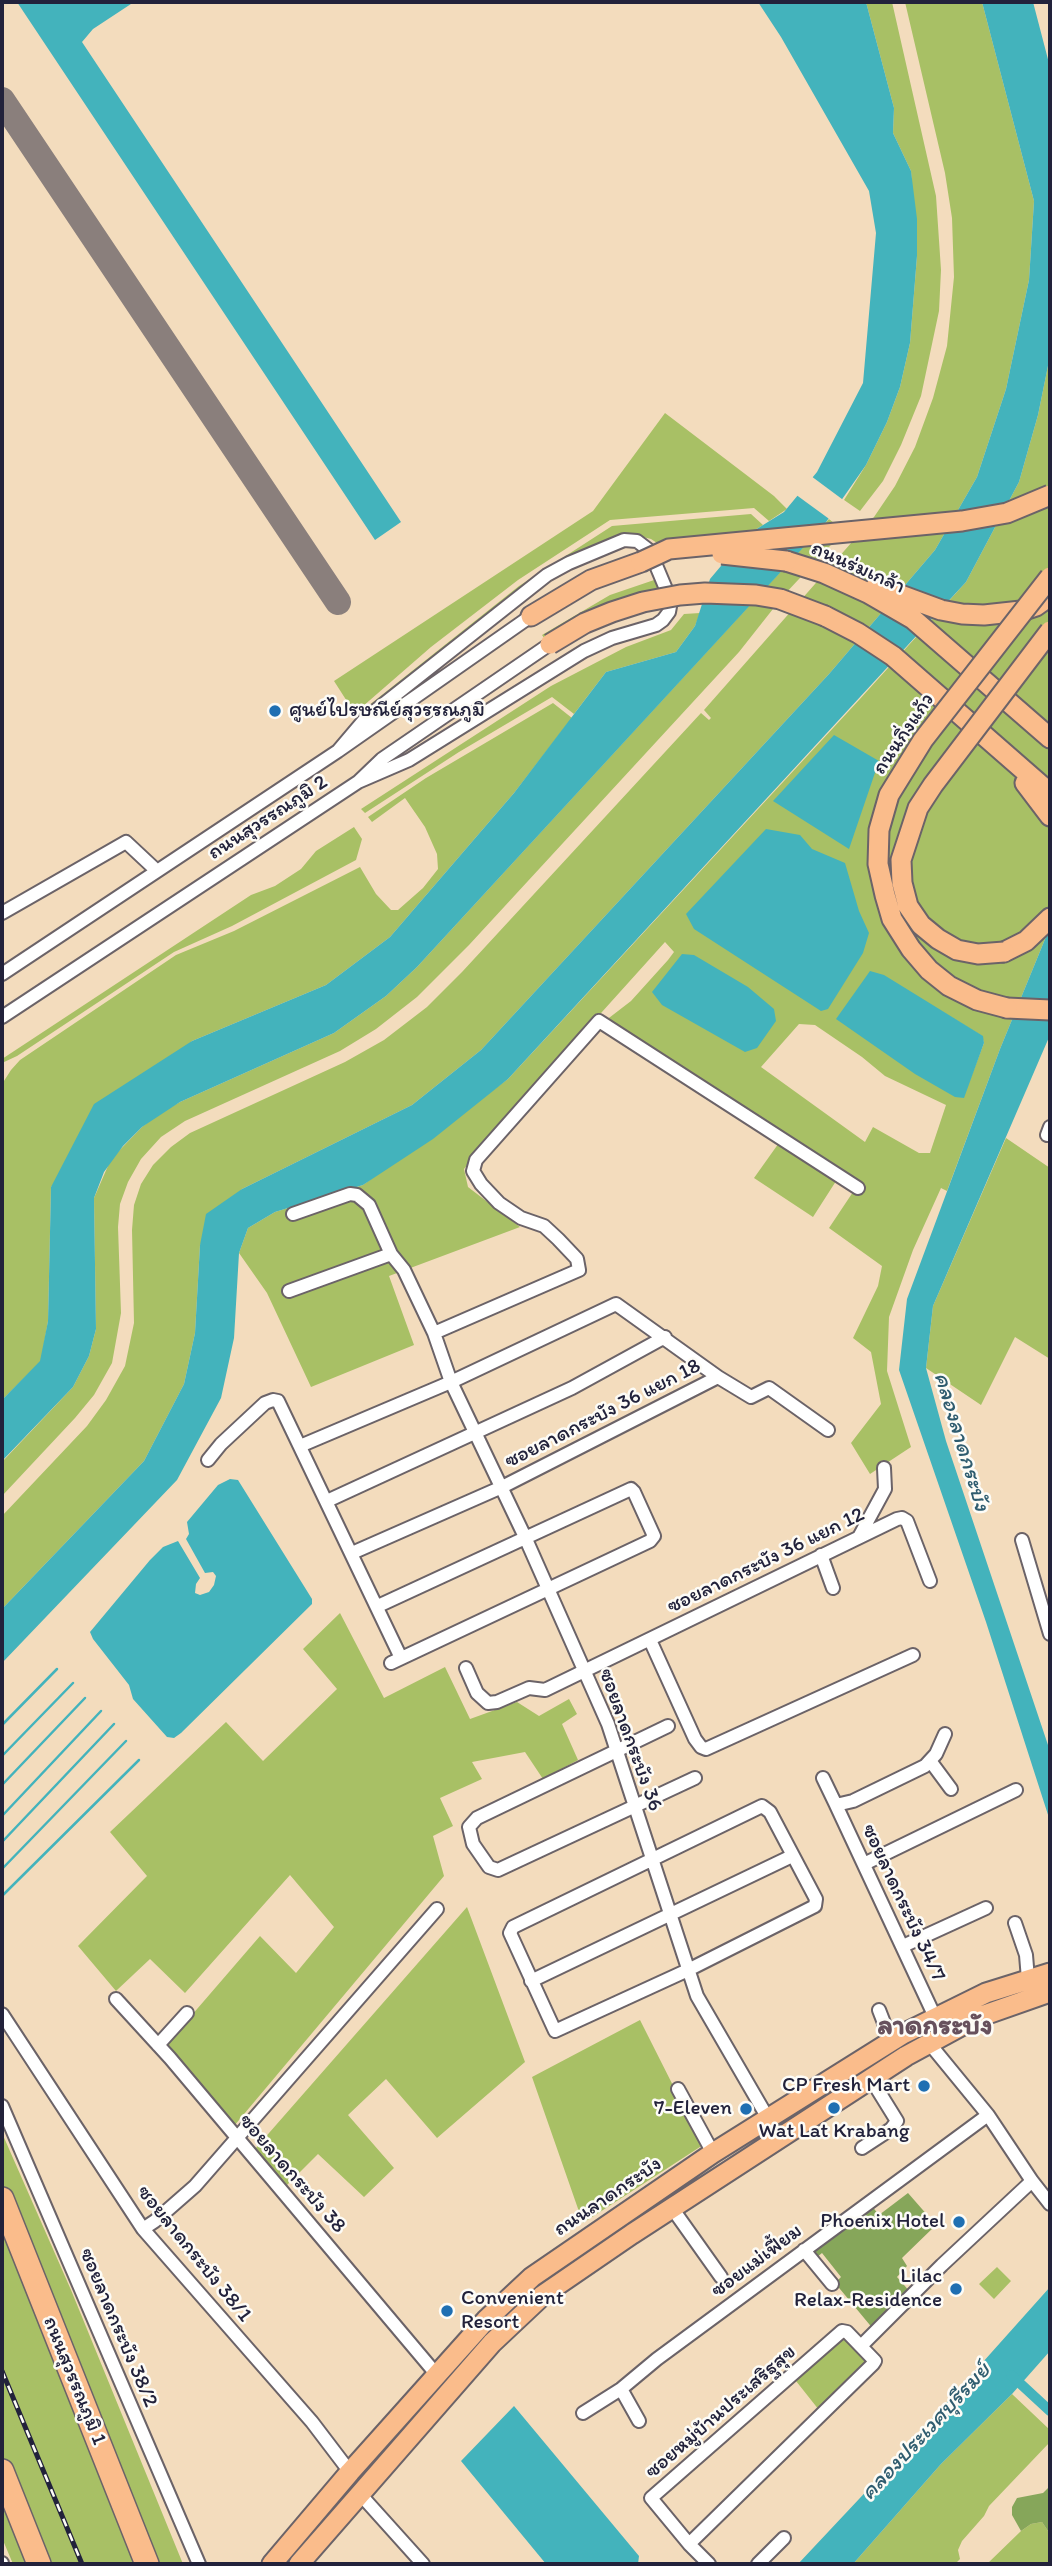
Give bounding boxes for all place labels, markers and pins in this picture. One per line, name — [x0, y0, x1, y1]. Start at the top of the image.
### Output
place label: ศูนย์ไปรษณีย์สุวรรณภูมิ — [289, 698, 485, 724]
marker: ศูนย์ไปรษณีย์สุวรรณภูมิ — [267, 703, 283, 719]
place label: CP Fresh Mart — [782, 2073, 910, 2099]
marker: CP Fresh Mart — [916, 2078, 932, 2094]
place label: 7-Eleven — [654, 2096, 732, 2122]
marker: Wat Lat Krabang — [826, 2100, 842, 2116]
marker: 7-Eleven — [738, 2101, 754, 2117]
place label: Wat Lat Krabang — [758, 2119, 910, 2145]
place label: Phoenix Hotel — [820, 2209, 945, 2235]
marker: Phoenix Hotel — [951, 2214, 967, 2230]
place label: Lilac Relax-Residence — [794, 2264, 942, 2314]
marker: Lilac Relax-Residence — [948, 2281, 964, 2297]
place label: Convenient Resort — [461, 2286, 564, 2336]
marker: Convenient Resort — [439, 2303, 455, 2319]

